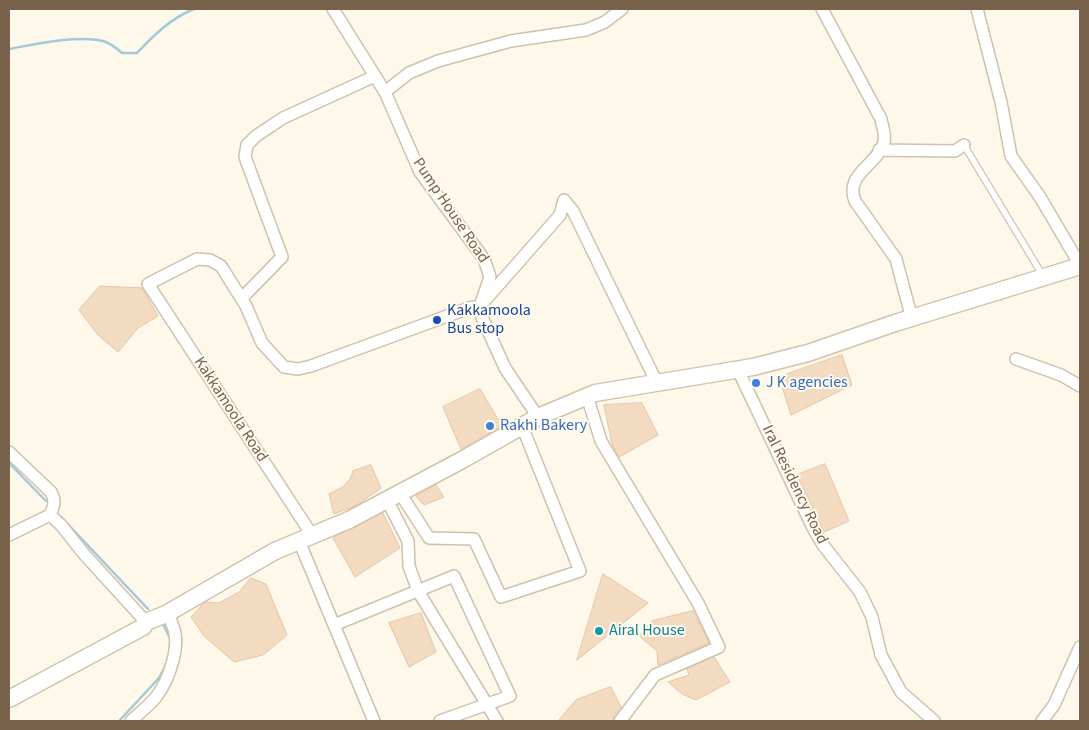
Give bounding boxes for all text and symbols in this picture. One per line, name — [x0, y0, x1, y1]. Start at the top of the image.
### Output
street label: Pump House Road — [408, 155, 492, 267]
place label: Kakkamoola Bus stop — [447, 301, 531, 339]
marker: Kakkamoola Bus stop — [431, 314, 443, 326]
street label: Kakkamoola Road — [189, 354, 271, 466]
place label: J K agencies — [766, 373, 848, 393]
marker: J K agencies — [750, 377, 762, 389]
place label: Rakhi Bakery — [500, 416, 587, 436]
marker: Rakhi Bakery — [484, 420, 496, 432]
street label: Iral Residency Road — [757, 422, 831, 548]
place label: Airal House — [609, 621, 685, 641]
marker: Airal House — [593, 625, 605, 637]

